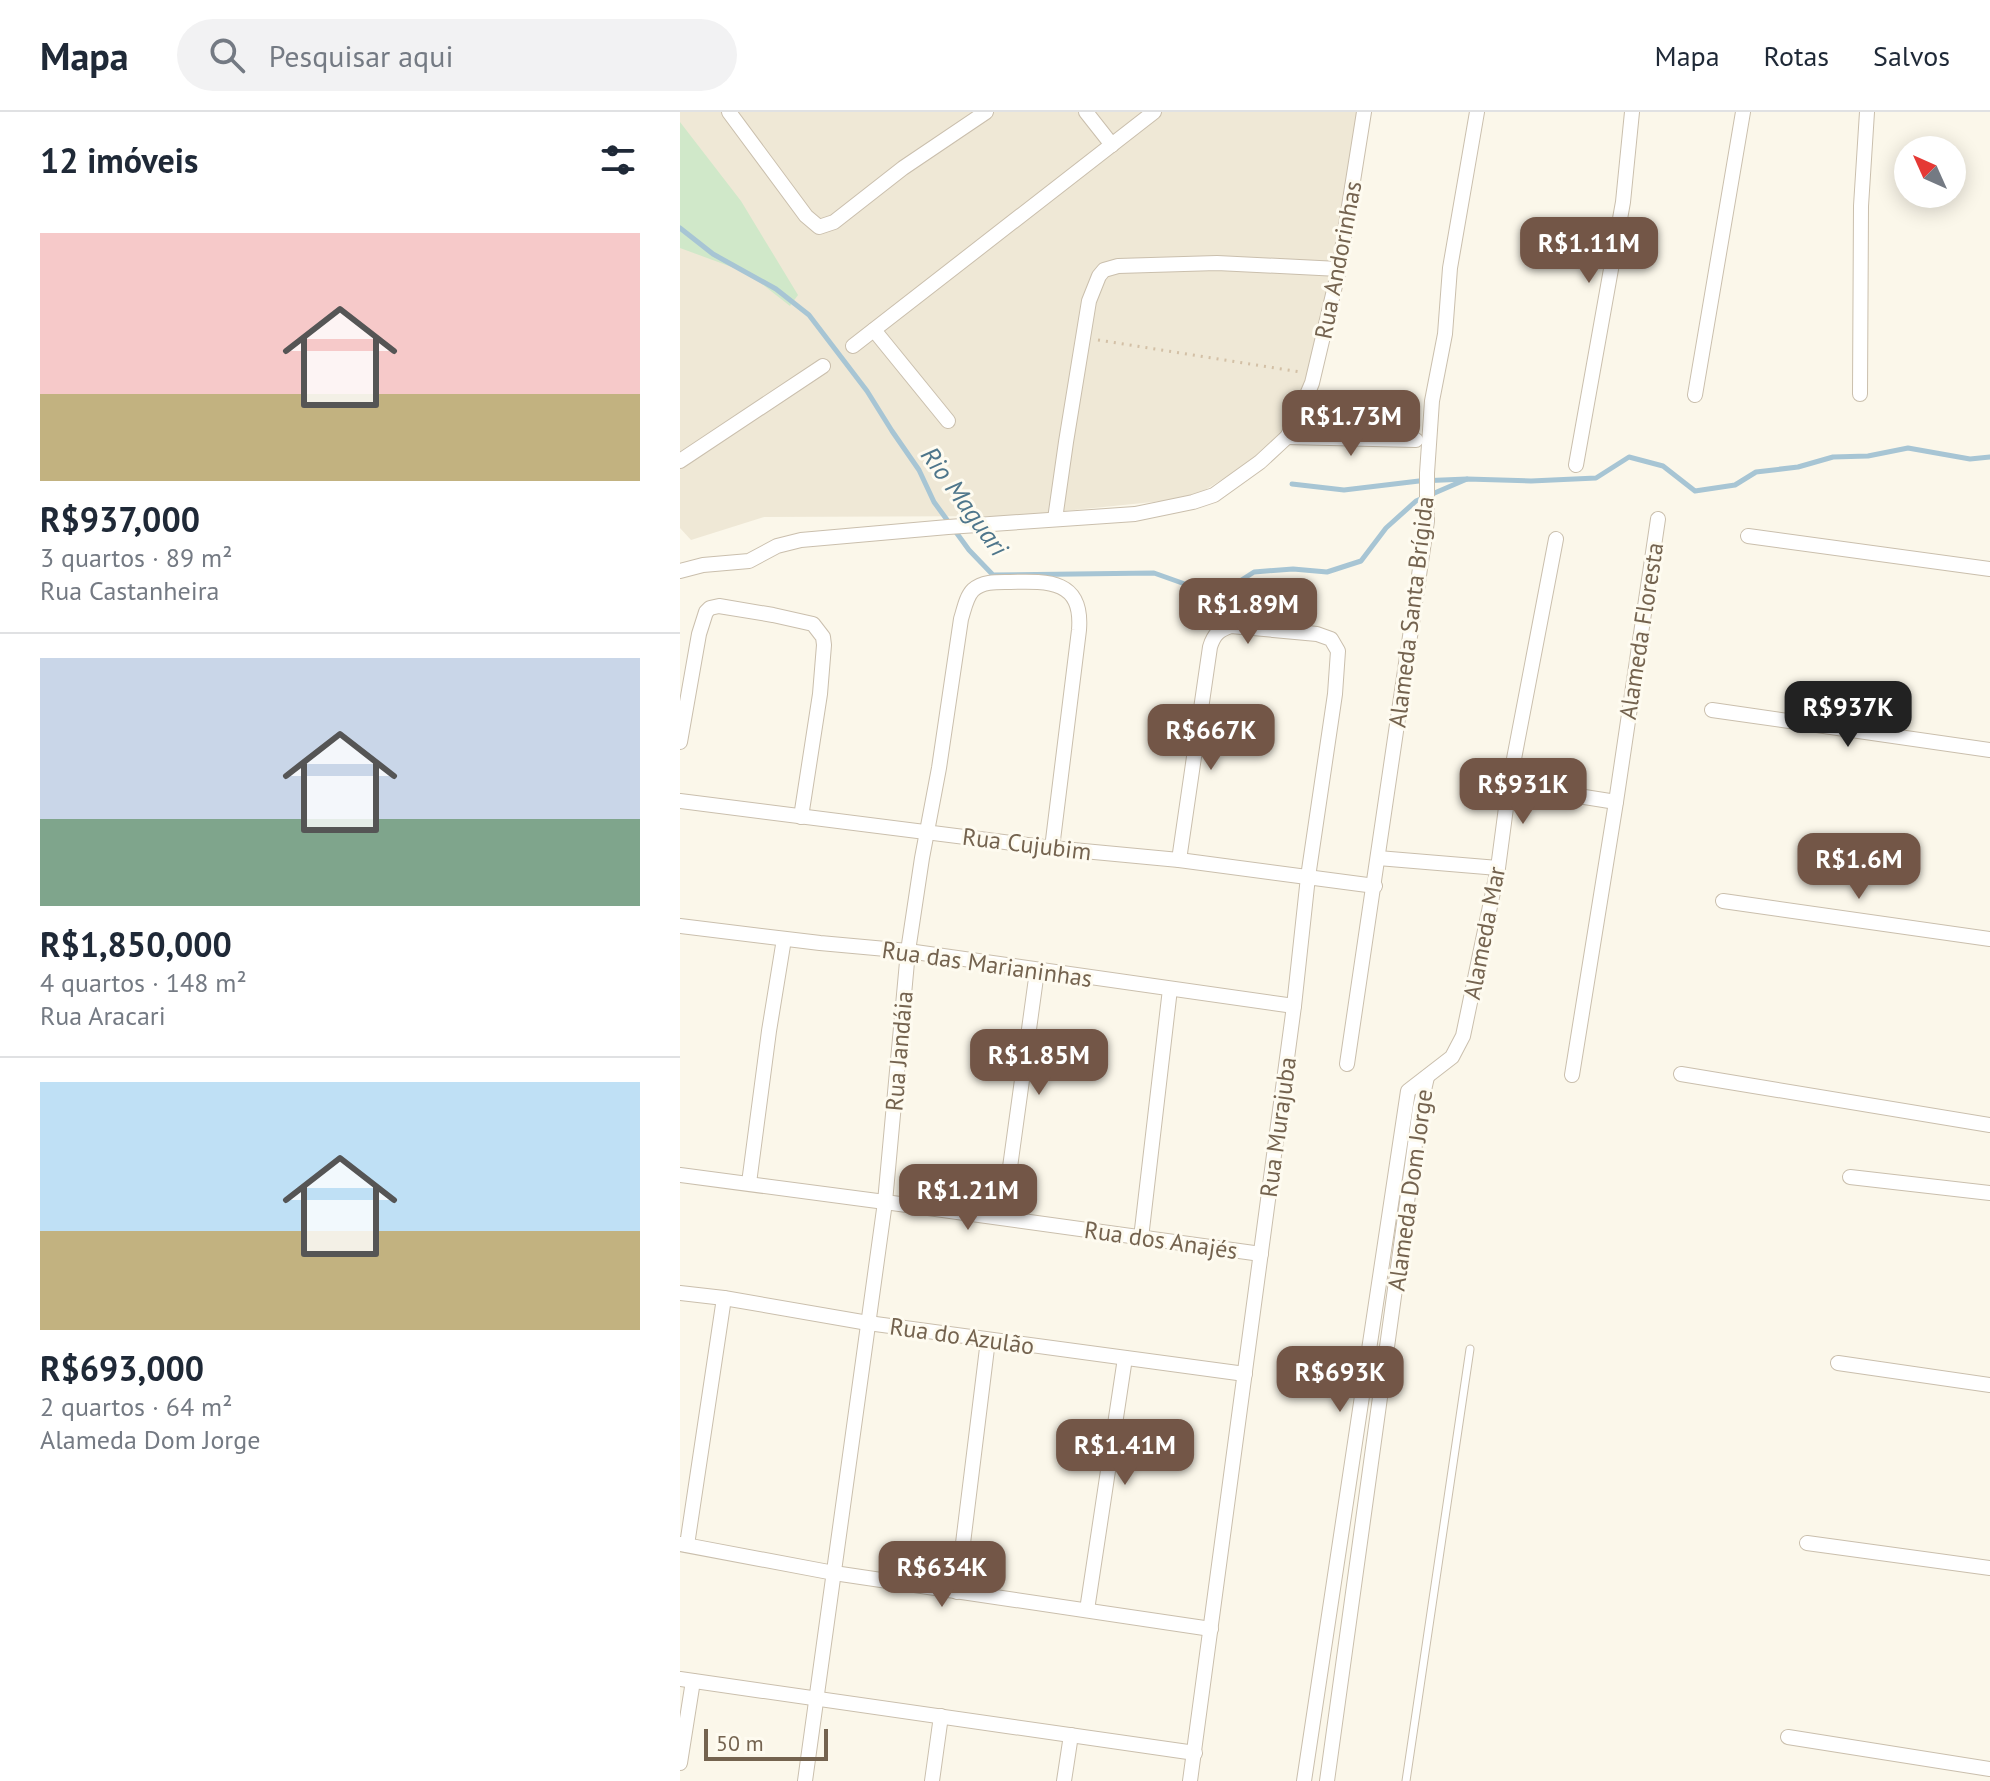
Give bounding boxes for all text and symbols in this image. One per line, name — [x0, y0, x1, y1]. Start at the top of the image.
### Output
search box — [177, 19, 737, 91]
text: Mapa — [40, 31, 129, 80]
icon: search — [205, 33, 249, 77]
text: Pesquisar aqui — [269, 36, 453, 75]
text: Mapa — [1655, 37, 1720, 74]
text: Rotas — [1764, 37, 1829, 74]
text: Salvos — [1873, 37, 1950, 74]
north arrow — [1894, 136, 1966, 208]
map controls — [1894, 136, 1966, 208]
text: 12 imóveis — [40, 138, 198, 182]
icon: filters — [596, 138, 640, 182]
street label: Rua Andorinhas — [1307, 178, 1369, 342]
pin: R$1.11M — [1515, 217, 1663, 285]
text: R$1.11M — [1538, 226, 1640, 259]
icon: home — [268, 285, 412, 429]
pin: R$1.73M — [1277, 390, 1425, 458]
text: R$1.73M — [1300, 399, 1402, 432]
water label: Rio Maguari — [914, 440, 1017, 563]
street label: Alameda Santa Brígida — [1381, 495, 1441, 729]
text: R$937,000 — [40, 497, 200, 541]
street label: Alameda Floresta — [1612, 540, 1670, 722]
text: 3 quartos · 89 m² — [40, 541, 232, 574]
text: Rua Castanheira — [40, 574, 219, 607]
pin: R$1.89M — [1174, 578, 1322, 646]
text: R$1.89M — [1197, 587, 1299, 620]
pin: R$937K — [1783, 681, 1913, 749]
text: R$937K — [1803, 690, 1893, 723]
pin: R$667K — [1146, 704, 1276, 772]
icon: home — [268, 710, 412, 854]
text: R$667K — [1166, 713, 1256, 746]
pin: R$931K — [1458, 758, 1588, 826]
text: R$931K — [1478, 767, 1568, 800]
street label: Rua Cujubim — [961, 821, 1093, 867]
pin: R$1.6M — [1794, 833, 1924, 901]
text: R$1.6M — [1815, 842, 1903, 875]
street label: Alameda Mar — [1456, 864, 1512, 1002]
text: R$1,850,000 — [40, 922, 232, 966]
street label: Rua das Marianinhas — [880, 934, 1094, 994]
text: 4 quartos · 148 m² — [40, 966, 247, 999]
street label: Rua Jandáia — [878, 990, 920, 1112]
text: Rua Aracari — [40, 999, 166, 1032]
pin: R$1.85M — [965, 1029, 1113, 1097]
text: R$1.85M — [988, 1038, 1090, 1071]
street label: Rua Murajuba — [1253, 1055, 1303, 1199]
street label: Alameda Dom Jorge — [1380, 1087, 1440, 1293]
icon: home — [268, 1134, 412, 1278]
pin: R$1.21M — [894, 1164, 1042, 1232]
text: R$1.21M — [917, 1173, 1019, 1206]
street label: Rua dos Anajés — [1082, 1214, 1240, 1266]
street label: Rua do Azulão — [888, 1311, 1036, 1361]
text: R$693,000 — [40, 1346, 204, 1390]
pin: R$693K — [1275, 1346, 1405, 1414]
text: R$693K — [1295, 1355, 1385, 1388]
text: 2 quartos · 64 m² — [40, 1390, 232, 1423]
pin: R$1.41M — [1051, 1419, 1199, 1487]
text: Alameda Dom Jorge — [40, 1423, 260, 1456]
text: R$1.41M — [1074, 1428, 1176, 1461]
pin: R$634K — [877, 1541, 1007, 1609]
text: R$634K — [897, 1550, 987, 1583]
scale bar — [704, 1725, 828, 1761]
text: 50 m — [716, 1729, 764, 1757]

